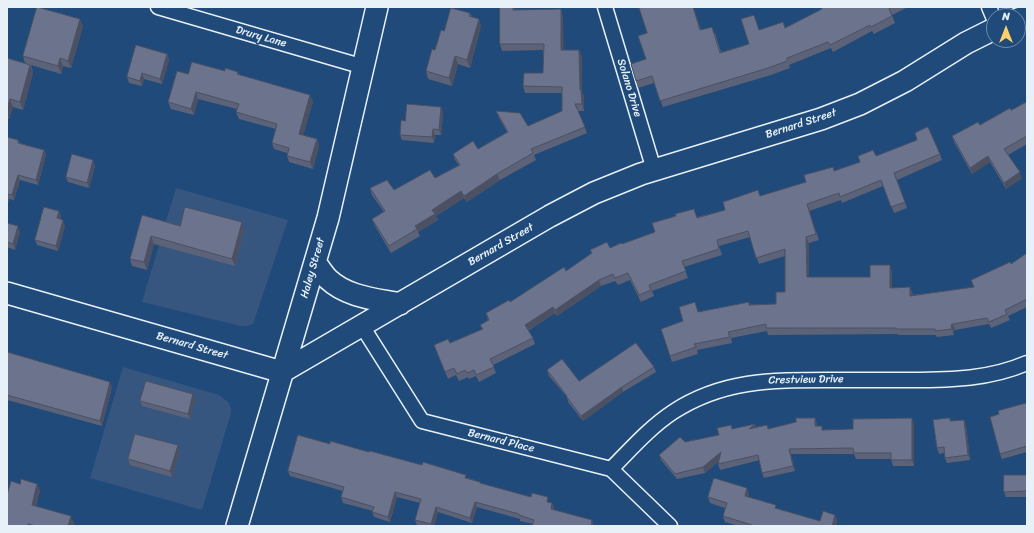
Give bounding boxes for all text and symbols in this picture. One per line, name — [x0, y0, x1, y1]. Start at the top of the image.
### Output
text: N — [1002, 7, 1010, 26]
north arrow — [986, 8, 1026, 48]
street label: Drury Lane — [234, 23, 288, 51]
street label: Solano Drive — [614, 57, 644, 119]
street label: Bernard Street — [764, 106, 838, 142]
street label: Bernard Street — [466, 221, 536, 269]
street label: Haley Street — [298, 236, 328, 300]
street label: Bernard Street — [155, 329, 229, 363]
street label: Crestview Drive — [768, 373, 844, 387]
street label: Bernard Place — [466, 426, 536, 456]

